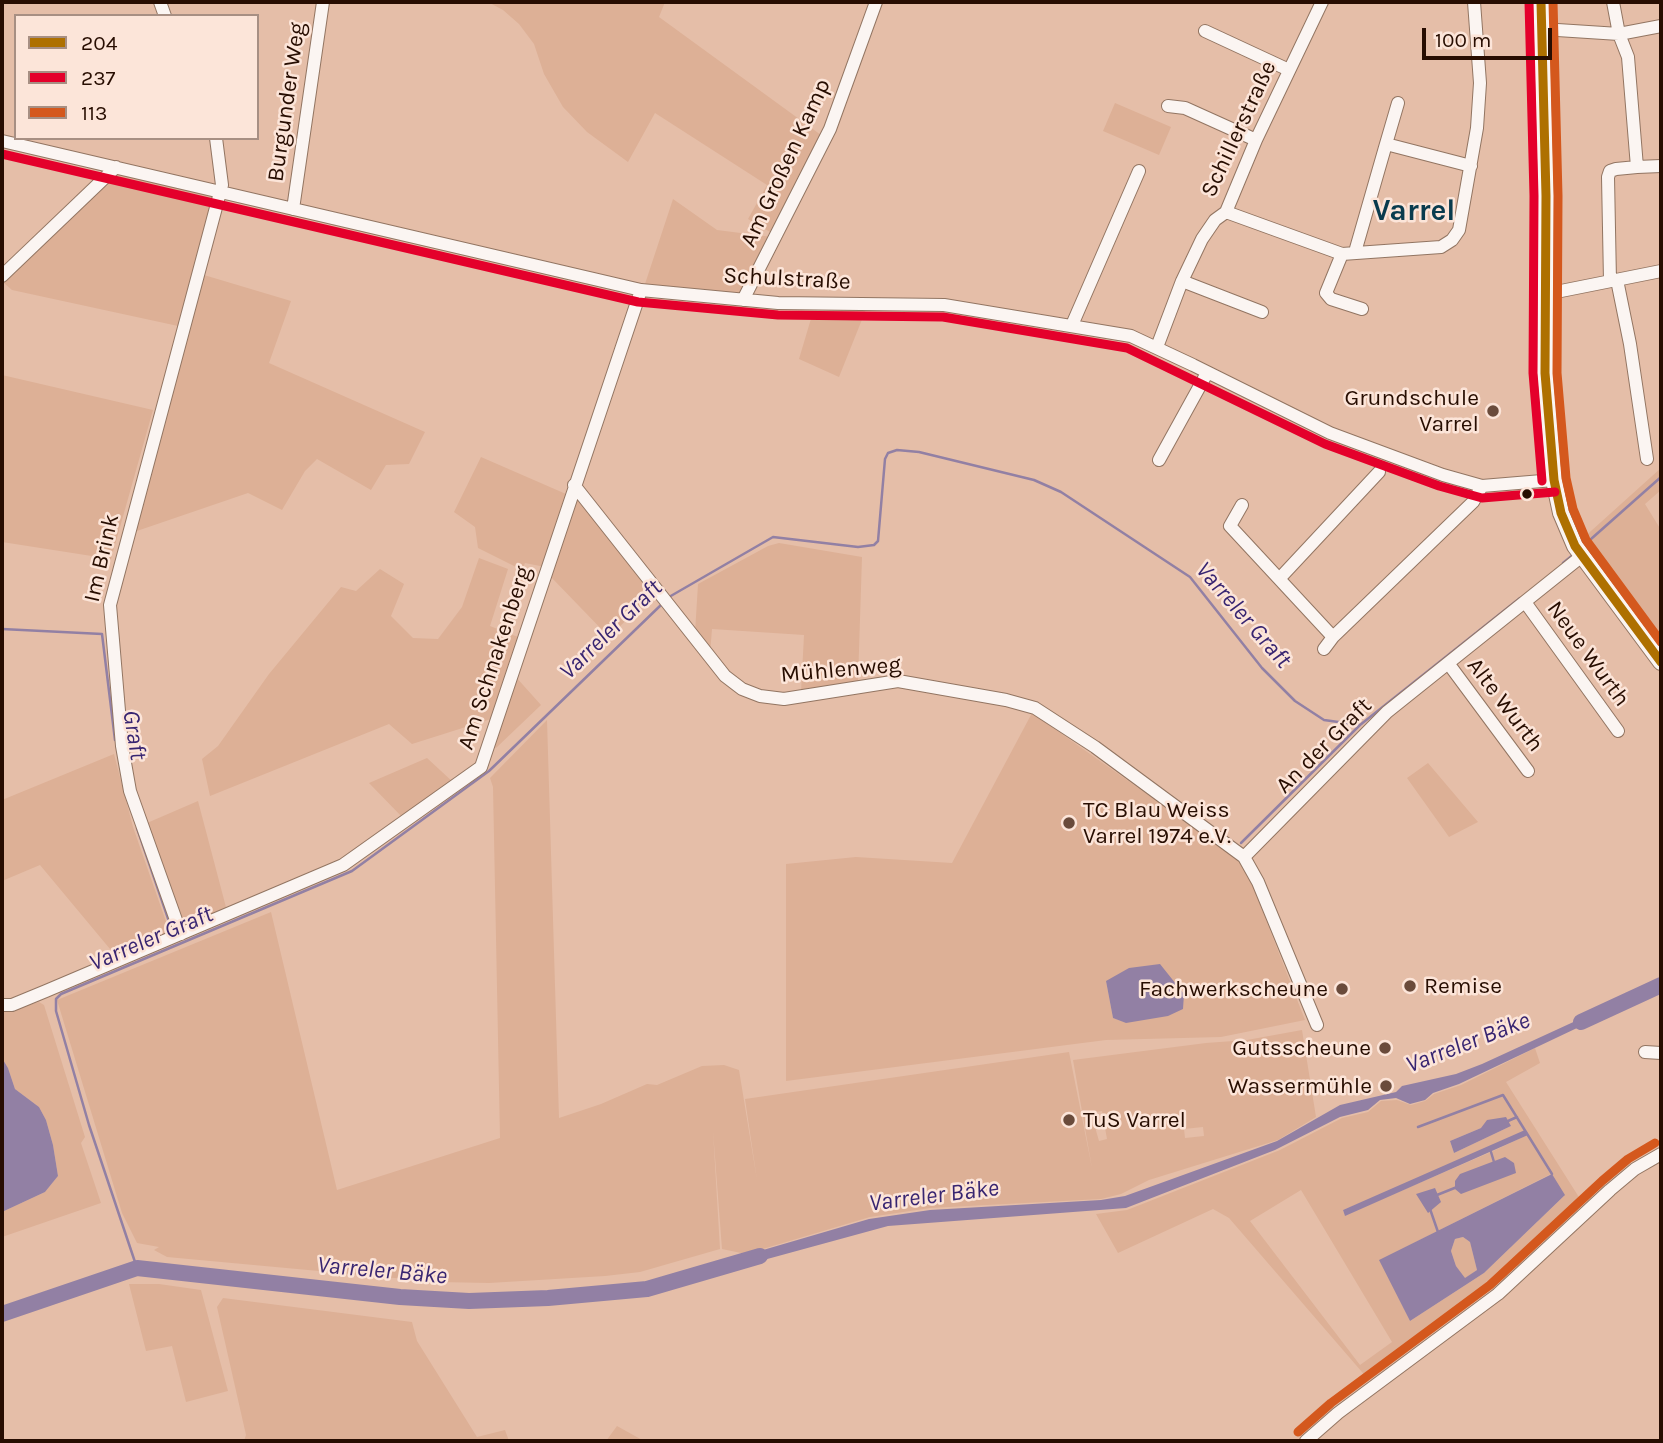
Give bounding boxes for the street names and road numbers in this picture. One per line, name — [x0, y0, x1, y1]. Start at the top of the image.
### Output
street label: Burgunder Weg — [262, 20, 312, 184]
street label: Schillerstraße — [1195, 56, 1283, 202]
street label: Am Großen Kamp — [735, 74, 837, 252]
street label: Schulstraße — [723, 262, 851, 296]
street label: Im Brink — [78, 511, 126, 605]
street label: Am Schnakenberg — [452, 563, 538, 753]
street label: Neue Wurth — [1541, 596, 1635, 712]
street label: Mühlenweg — [780, 651, 902, 689]
street label: Alte Wurth — [1461, 653, 1549, 757]
street label: An der Graft — [1270, 692, 1378, 800]

